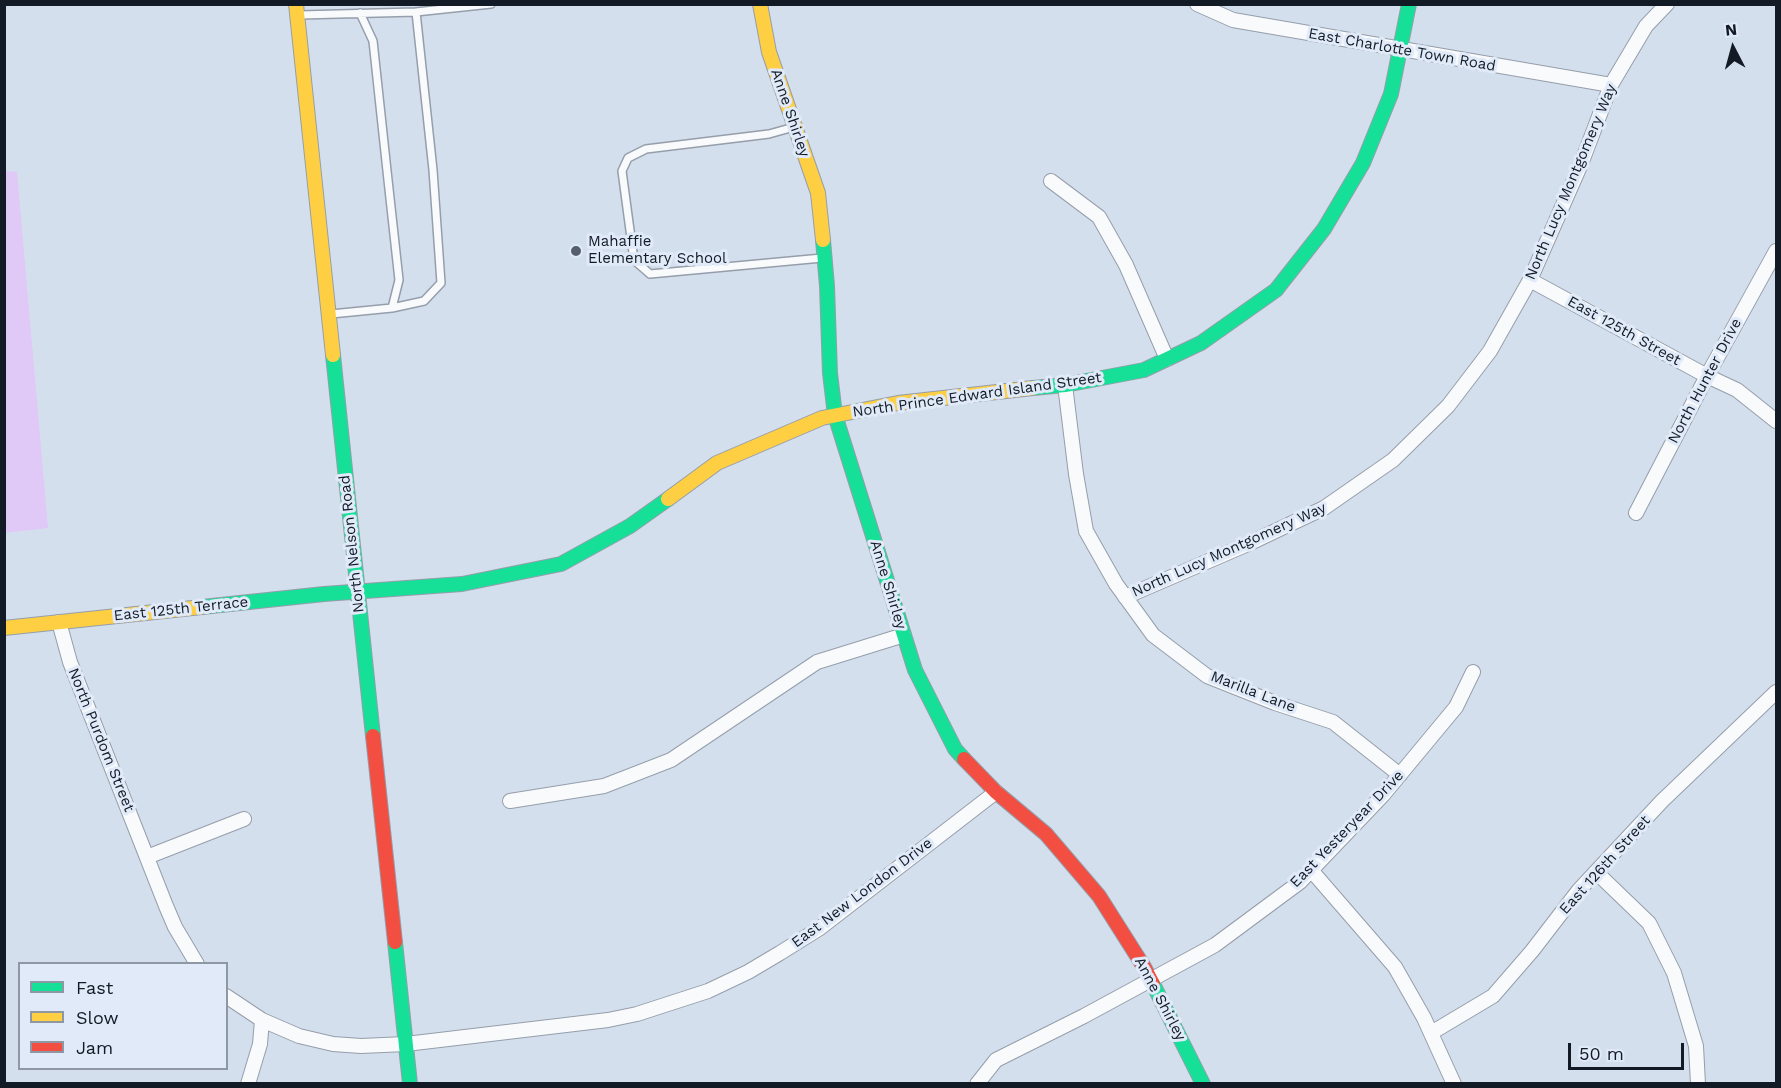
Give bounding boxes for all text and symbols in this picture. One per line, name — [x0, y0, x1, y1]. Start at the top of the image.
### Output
north arrow — [1703, 18, 1763, 78]
text: N — [1724, 20, 1738, 40]
street label: East Charlotte Town Road — [1307, 25, 1497, 75]
street label: Anne Shirley — [767, 67, 813, 159]
street label: North Lucy Montgomery Way — [1522, 81, 1620, 283]
place label: Mahaffie Elementary School — [588, 233, 727, 268]
marker: Mahaffie Elementary School — [569, 244, 583, 258]
street label: East 125th Street — [1564, 292, 1684, 370]
street label: North Hunter Drive — [1664, 315, 1746, 447]
street label: North Prince Edward Island Street — [851, 369, 1103, 421]
street label: North Nelson Road — [336, 474, 368, 614]
street label: North Lucy Montgomery Way — [1129, 499, 1329, 601]
street label: Anne Shirley — [866, 538, 910, 632]
street label: East 125th Terrace — [113, 593, 249, 625]
street label: North Purdom Street — [64, 665, 138, 815]
street label: Marilla Lane — [1208, 668, 1298, 716]
street label: East Yesteryear Drive — [1286, 767, 1408, 891]
street label: East 126th Street — [1556, 812, 1654, 918]
street label: East New London Drive — [788, 834, 936, 952]
street label: Anne Shirley — [1130, 954, 1190, 1044]
legend — [18, 962, 228, 1070]
text: Fast — [76, 977, 113, 998]
text: Slow — [76, 1007, 119, 1028]
scale bar — [1571, 1031, 1686, 1069]
text: Jam — [76, 1037, 113, 1058]
text: 50 m — [1579, 1043, 1624, 1064]

